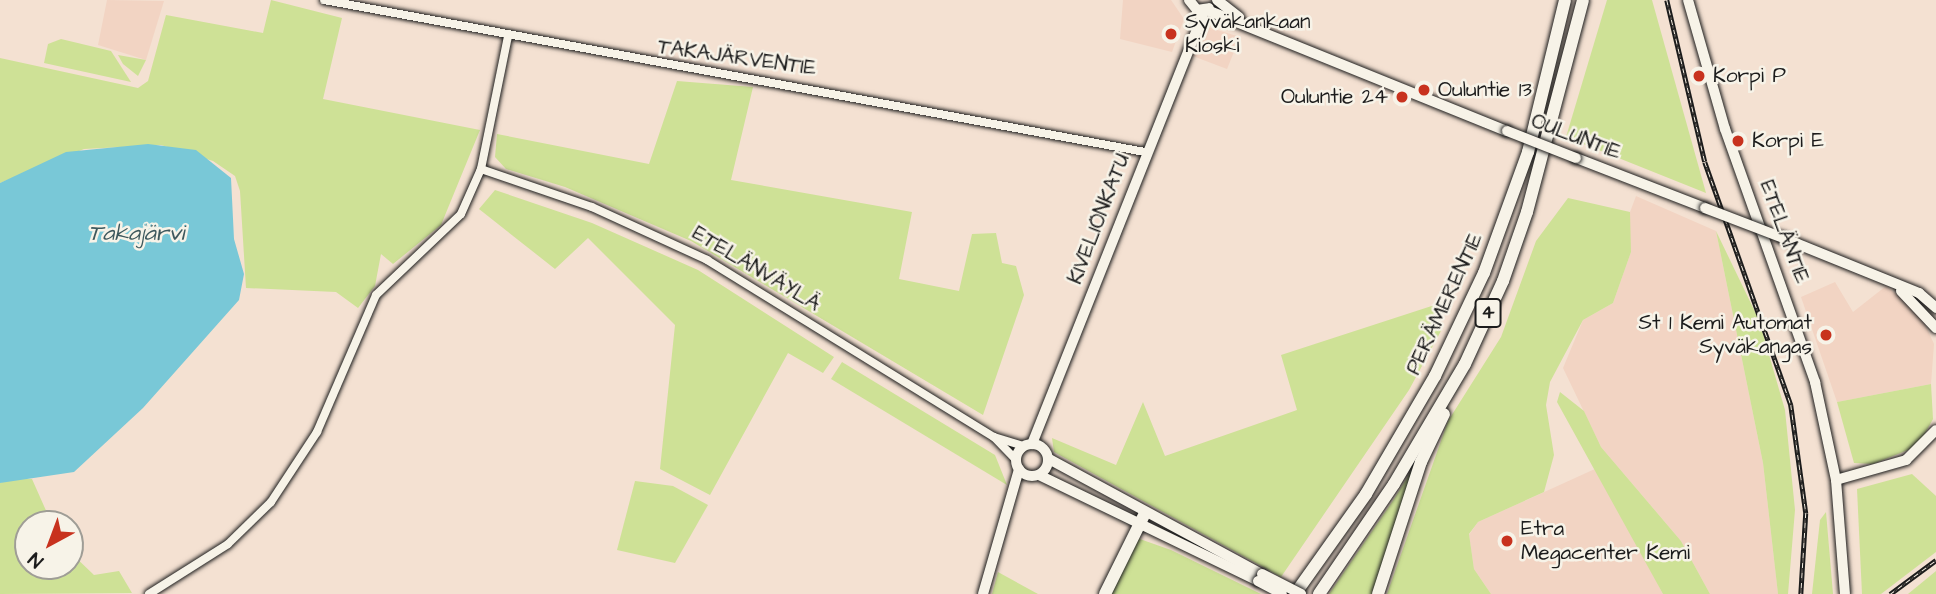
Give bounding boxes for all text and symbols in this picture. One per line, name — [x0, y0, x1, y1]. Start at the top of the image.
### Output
place label: Syväkankaan Kioski — [1185, 9, 1310, 59]
marker: Syväkankaan Kioski — [1163, 26, 1179, 42]
street label: TAKAJÄRVENTIE — [656, 34, 818, 82]
place label: Korpi P — [1713, 63, 1786, 89]
marker: Korpi P — [1691, 68, 1707, 84]
place label: Ouluntie 13 — [1438, 77, 1532, 103]
marker: Ouluntie 13 — [1416, 82, 1432, 98]
place label: Ouluntie 24 — [1281, 84, 1388, 110]
marker: Ouluntie 24 — [1394, 89, 1410, 105]
street label: OULUNTIE — [1528, 108, 1624, 166]
place label: Korpi E — [1752, 128, 1824, 154]
marker: Korpi E — [1730, 133, 1746, 149]
street label: KIVELIÖNKATU — [1063, 150, 1135, 288]
street label: ETELÄNTIE — [1754, 177, 1814, 287]
water label: Takajärvi — [88, 219, 184, 247]
street label: ETELÄNVÄYLÄ — [687, 221, 825, 317]
street label: PERÄMERENTIE — [1401, 229, 1489, 379]
road number: 4 — [1474, 298, 1502, 328]
place label: St 1 Kemi Automat Syväkangas — [1639, 310, 1812, 360]
marker: St 1 Kemi Automat Syväkangas — [1818, 327, 1834, 343]
north arrow — [14, 510, 84, 580]
place label: Etra Megacenter Kemi — [1521, 516, 1690, 566]
marker: Etra Megacenter Kemi — [1499, 533, 1515, 549]
text: N — [23, 546, 50, 574]

